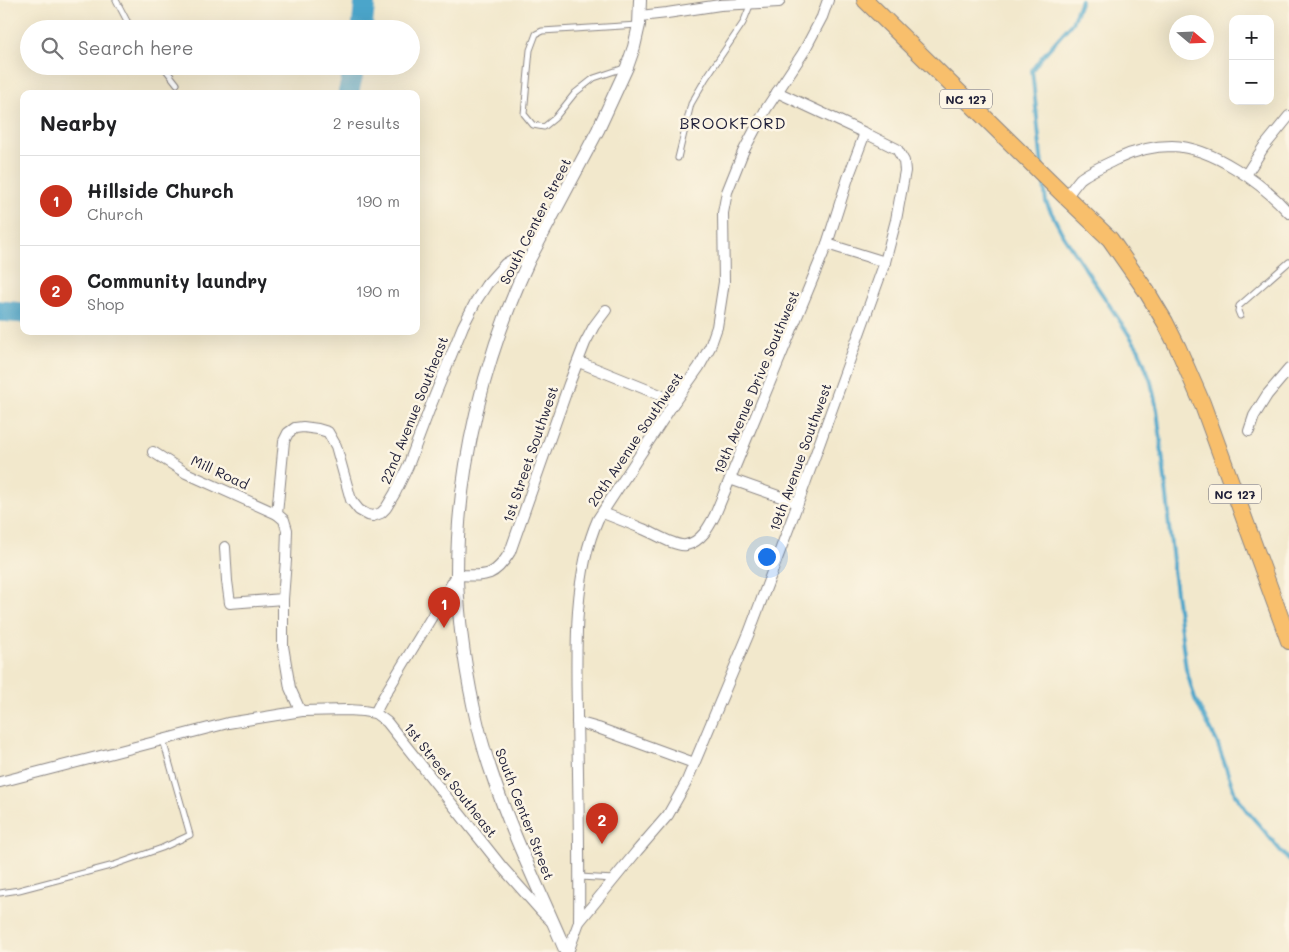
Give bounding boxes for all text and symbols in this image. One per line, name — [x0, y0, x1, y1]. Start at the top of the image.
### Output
north arrow — [1169, 15, 1214, 60]
map controls — [1229, 15, 1274, 105]
button: + — [1229, 15, 1274, 60]
search box — [20, 20, 420, 75]
icon: search — [38, 34, 66, 62]
text: Search here — [78, 35, 194, 60]
button: − — [1229, 60, 1274, 105]
road number: NC 127 — [940, 90, 992, 108]
text: Nearby — [40, 109, 117, 136]
text: 2 results — [333, 112, 400, 133]
district label: BROOKFORD — [679, 112, 787, 133]
street label: South Center Street — [495, 154, 575, 288]
text: Hillside Church — [87, 178, 234, 203]
text: 1 — [52, 190, 60, 211]
text: 190 m — [356, 190, 400, 211]
text: Church — [87, 203, 143, 224]
text: Community laundry — [87, 268, 267, 293]
text: 2 — [52, 280, 60, 301]
text: 190 m — [356, 280, 400, 301]
street label: 19th Avenue Drive Southwest — [709, 287, 803, 477]
text: Shop — [87, 293, 124, 314]
street label: 22nd Avenue Southeast — [376, 333, 452, 487]
street label: 20th Avenue Southwest — [583, 368, 687, 510]
street label: 19th Avenue Southwest — [764, 380, 836, 534]
street label: 1st Street Southwest — [498, 383, 562, 525]
street label: Mill Road — [188, 450, 252, 494]
road number: NC 127 — [1209, 484, 1261, 504]
your location — [754, 544, 780, 570]
pin: 1 — [428, 587, 460, 628]
street label: 1st Street Southeast — [400, 719, 502, 841]
street label: South Center Street — [491, 745, 559, 883]
pin: 2 — [586, 803, 618, 844]

